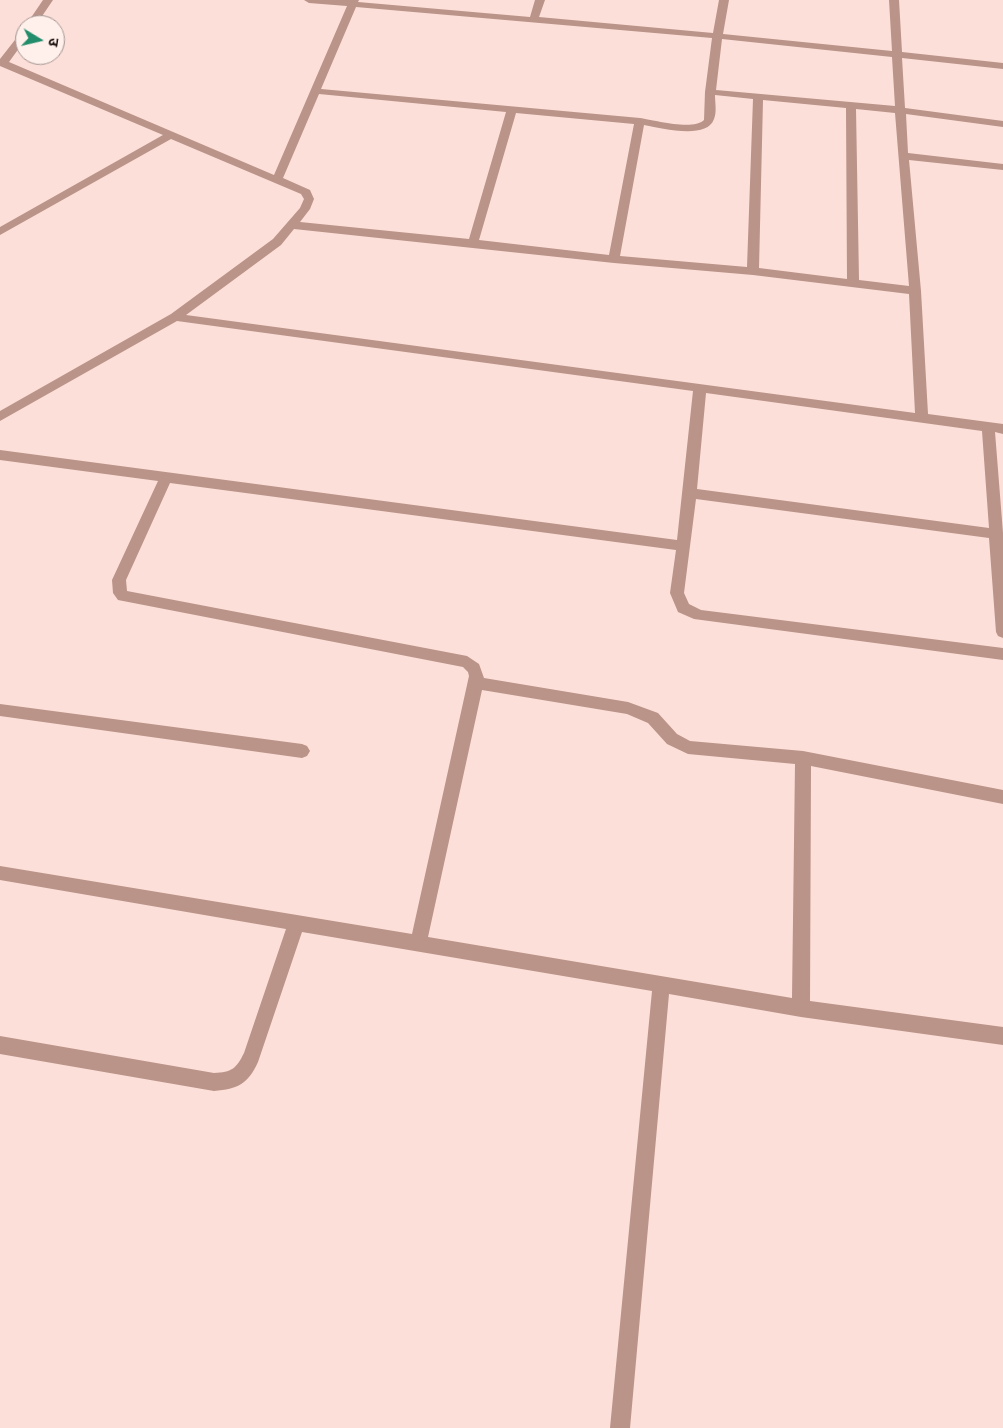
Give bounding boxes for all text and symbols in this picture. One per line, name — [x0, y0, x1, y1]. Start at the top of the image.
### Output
north arrow — [15, 15, 65, 65]
text: उ — [43, 37, 64, 48]

